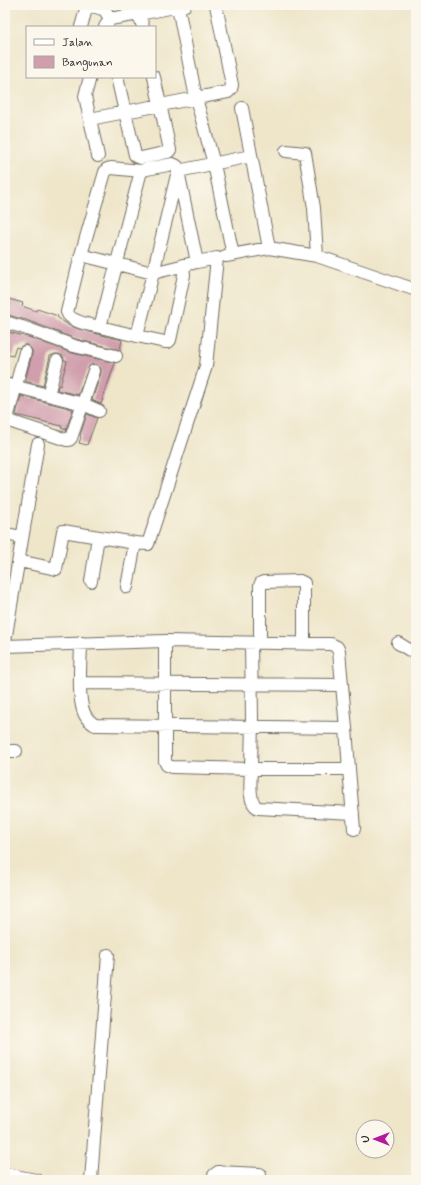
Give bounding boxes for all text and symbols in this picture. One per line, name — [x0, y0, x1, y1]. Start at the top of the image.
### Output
legend — [26, 26, 156, 78]
text: Jalan — [62, 35, 94, 51]
text: Bangunan — [62, 55, 113, 71]
north arrow — [355, 1119, 395, 1159]
text: U — [359, 1135, 373, 1143]

